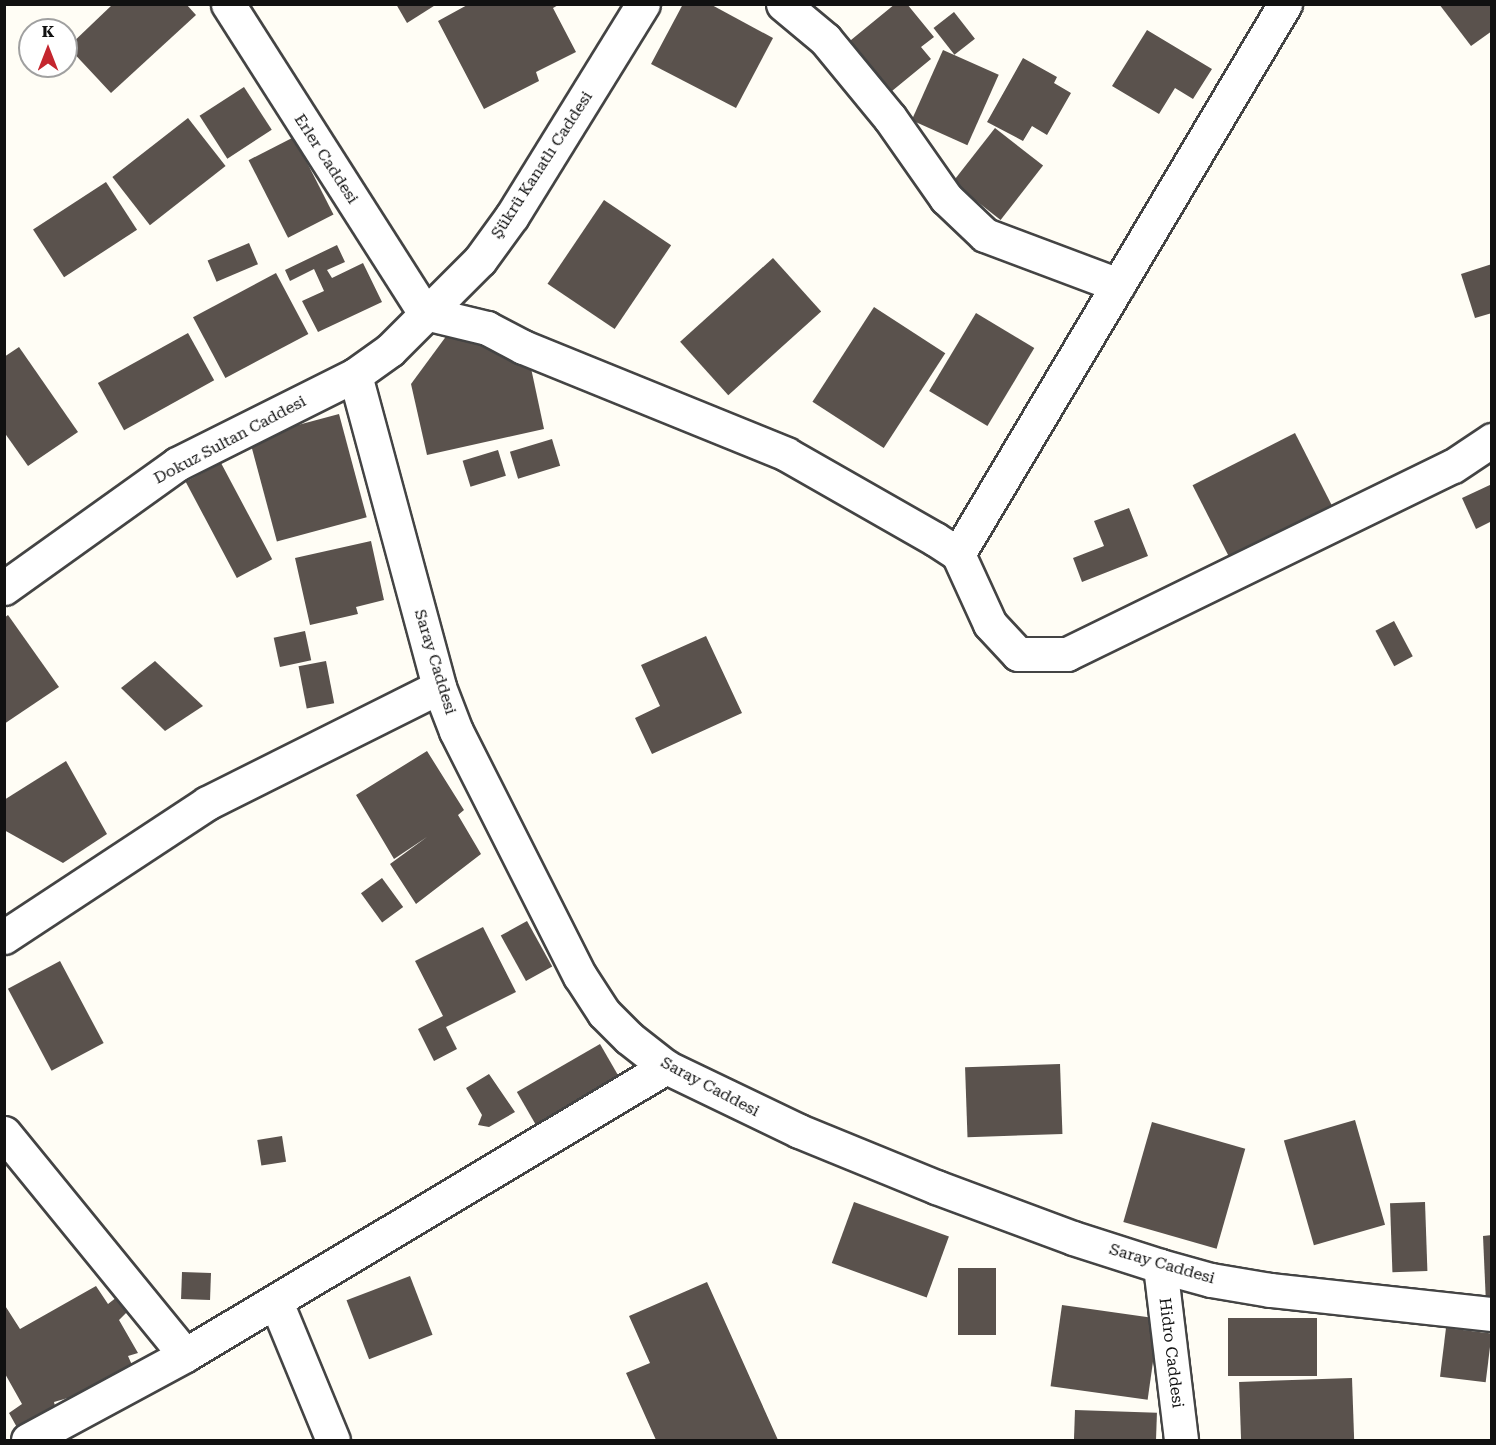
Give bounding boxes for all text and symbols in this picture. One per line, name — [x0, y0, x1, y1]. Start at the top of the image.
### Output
north arrow — [18, 18, 78, 78]
text: K — [42, 22, 54, 41]
street label: Şükrü Kanatlı Caddesi — [487, 88, 597, 242]
street label: Erler Caddesi — [290, 111, 362, 207]
street label: Dokuz Sultan Caddesi — [151, 392, 309, 488]
street label: Saray Caddesi — [410, 607, 460, 717]
street label: Saray Caddesi — [657, 1053, 763, 1121]
street label: Saray Caddesi — [1107, 1240, 1217, 1288]
street label: Hidro Caddesi — [1155, 1297, 1187, 1409]

